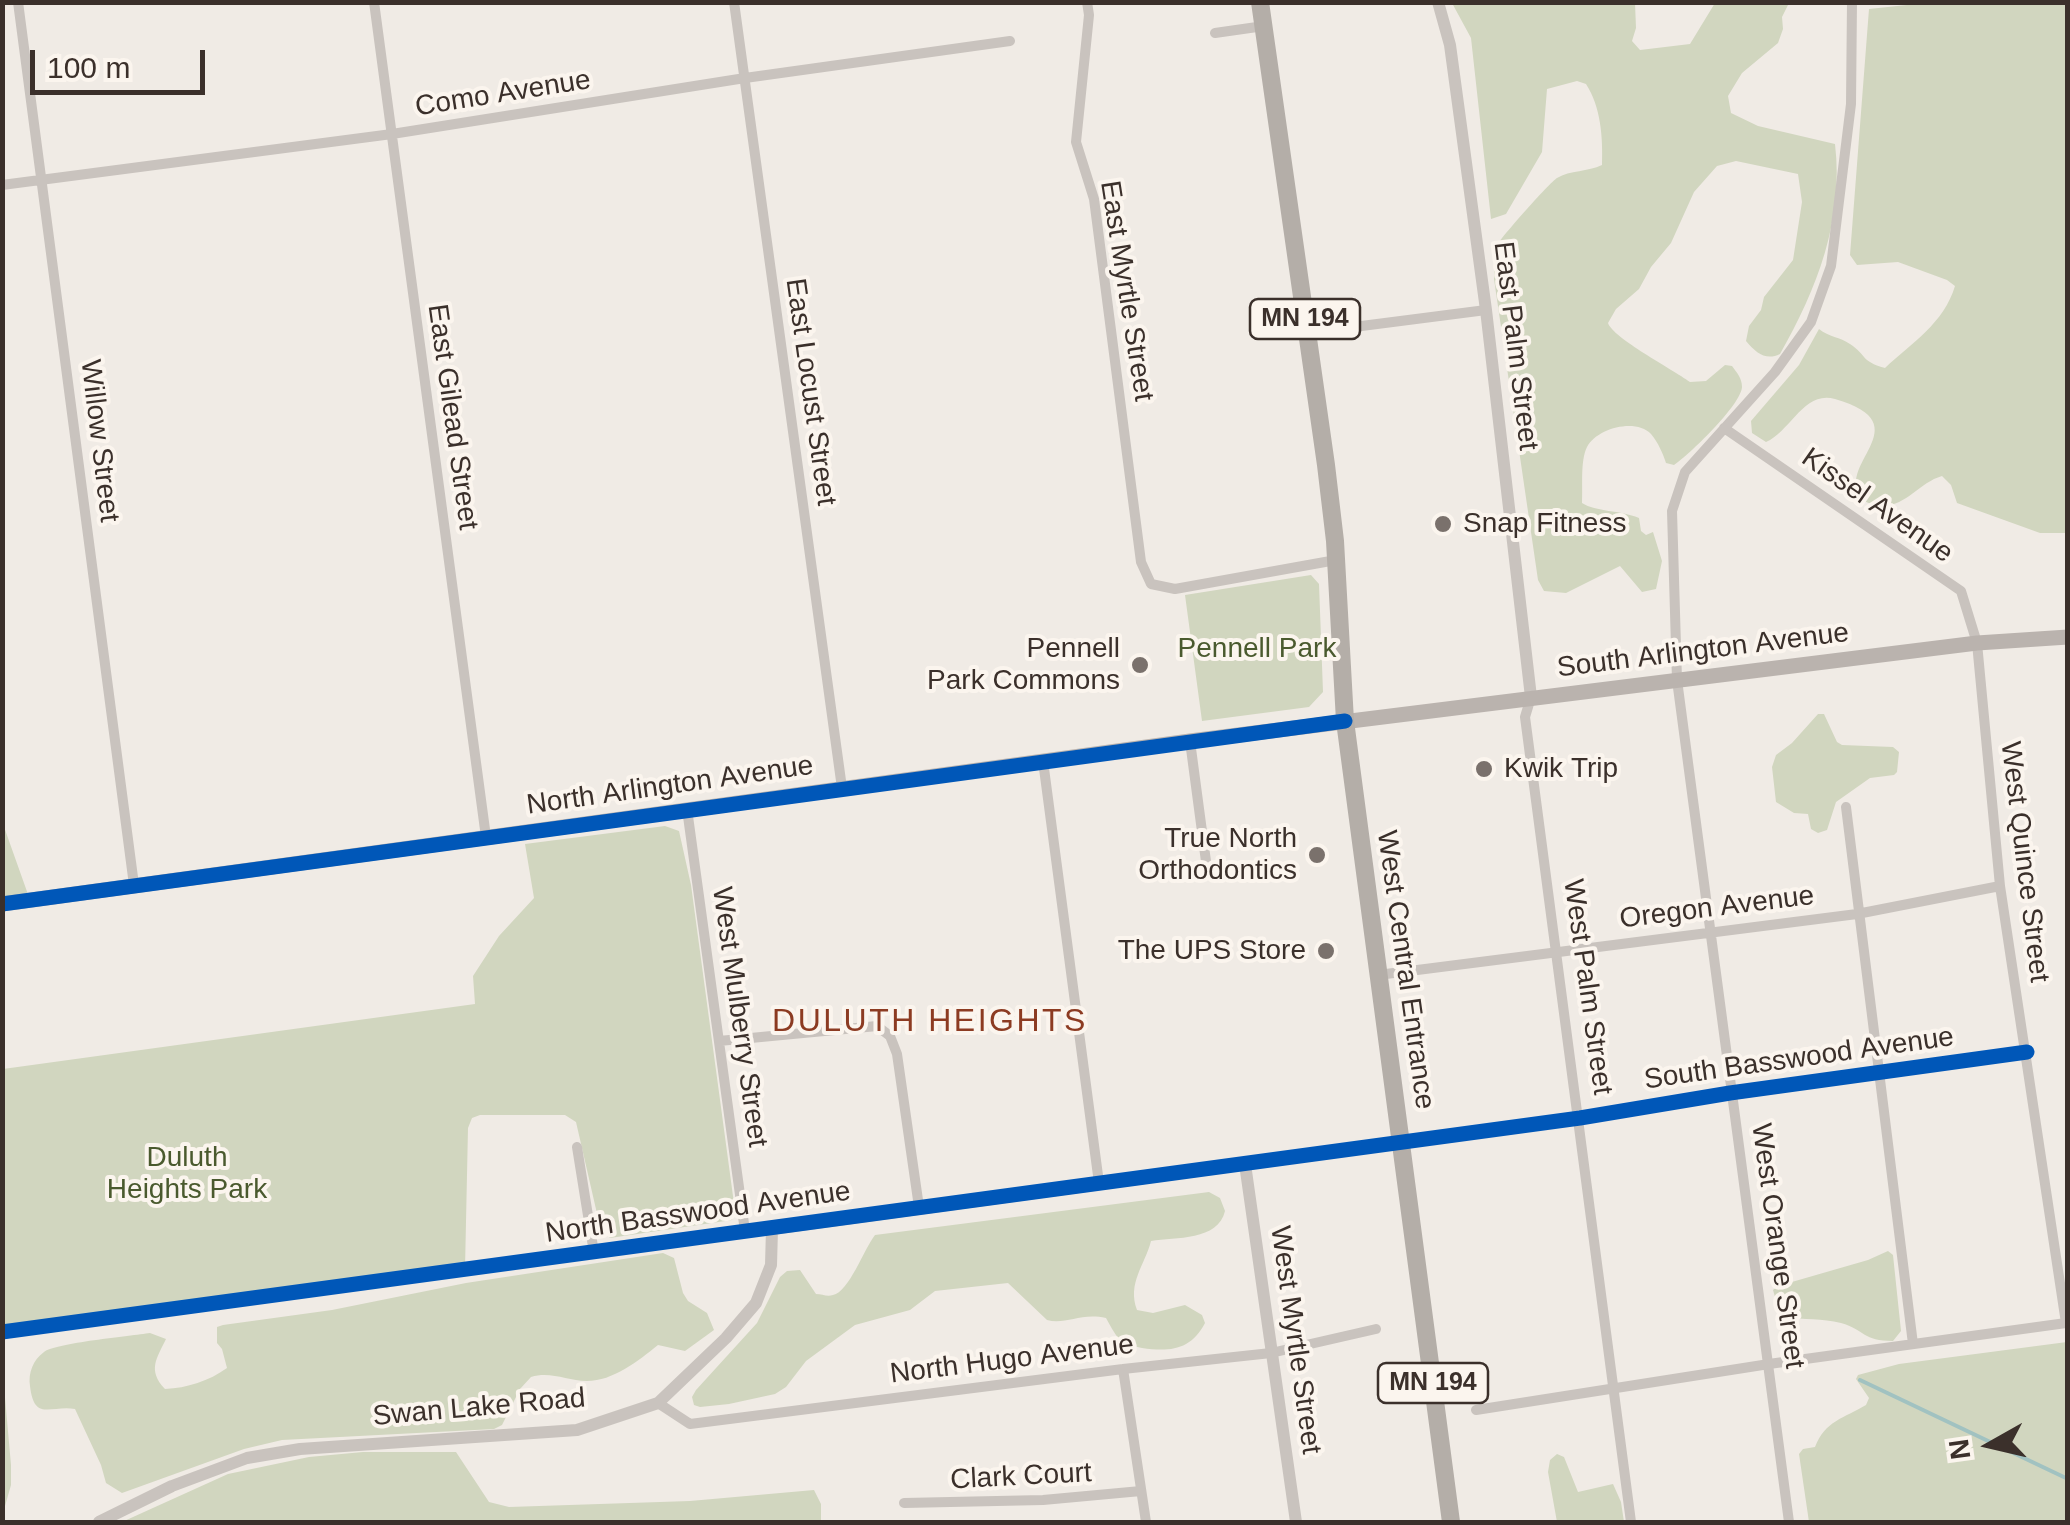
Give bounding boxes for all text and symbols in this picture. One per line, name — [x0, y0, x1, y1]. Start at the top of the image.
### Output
scale bar — [35, 30, 210, 92]
text: 100 m — [47, 51, 130, 84]
street label: Como Avenue — [413, 64, 593, 124]
street label: East Myrtle Street — [1092, 178, 1160, 404]
street label: East Palm Street — [1486, 240, 1544, 452]
street label: East Locust Street — [777, 276, 843, 508]
road number: MN 194 — [1250, 299, 1360, 339]
street label: East Gilead Street — [420, 302, 484, 532]
street label: Willow Street — [72, 358, 126, 524]
street label: Kissel Avenue — [1795, 441, 1959, 571]
place label: Snap Fitness — [1463, 507, 1626, 541]
marker: Snap Fitness — [1432, 513, 1454, 535]
street label: South Arlington Avenue — [1555, 616, 1851, 686]
place label: Pennell Park Commons — [927, 632, 1120, 698]
park label: Pennell Park — [1178, 632, 1336, 666]
marker: Pennell Park Commons — [1129, 654, 1151, 676]
street label: West Quince Street — [1993, 740, 2055, 984]
street label: North Arlington Avenue — [525, 749, 815, 823]
place label: Kwik Trip — [1504, 752, 1618, 786]
marker: Kwik Trip — [1473, 758, 1495, 780]
place label: True North Orthodontics — [1138, 822, 1297, 888]
street label: West Central Entrance — [1369, 828, 1441, 1112]
marker: True North Orthodontics — [1306, 844, 1328, 866]
street label: West Palm Street — [1555, 877, 1619, 1097]
street label: Oregon Avenue — [1618, 879, 1816, 937]
street label: West Mulberry Street — [704, 885, 774, 1149]
place label: The UPS Store — [1118, 934, 1306, 968]
marker: The UPS Store — [1315, 940, 1337, 962]
district label: DULUTH HEIGHTS — [772, 1003, 1088, 1041]
street label: South Basswood Avenue — [1642, 1021, 1956, 1097]
street label: West Orange Street — [1743, 1121, 1811, 1371]
park label: Duluth Heights Park — [107, 1141, 267, 1207]
street label: North Basswood Avenue — [543, 1175, 853, 1251]
street label: West Myrtle Street — [1262, 1224, 1328, 1456]
street label: North Hugo Avenue — [888, 1328, 1136, 1392]
road number: MN 194 — [1378, 1363, 1488, 1403]
street label: Swan Lake Road — [371, 1382, 587, 1434]
north arrow — [1940, 1395, 2040, 1495]
text: N — [1943, 1437, 1977, 1461]
street label: Clark Court — [949, 1457, 1093, 1497]

